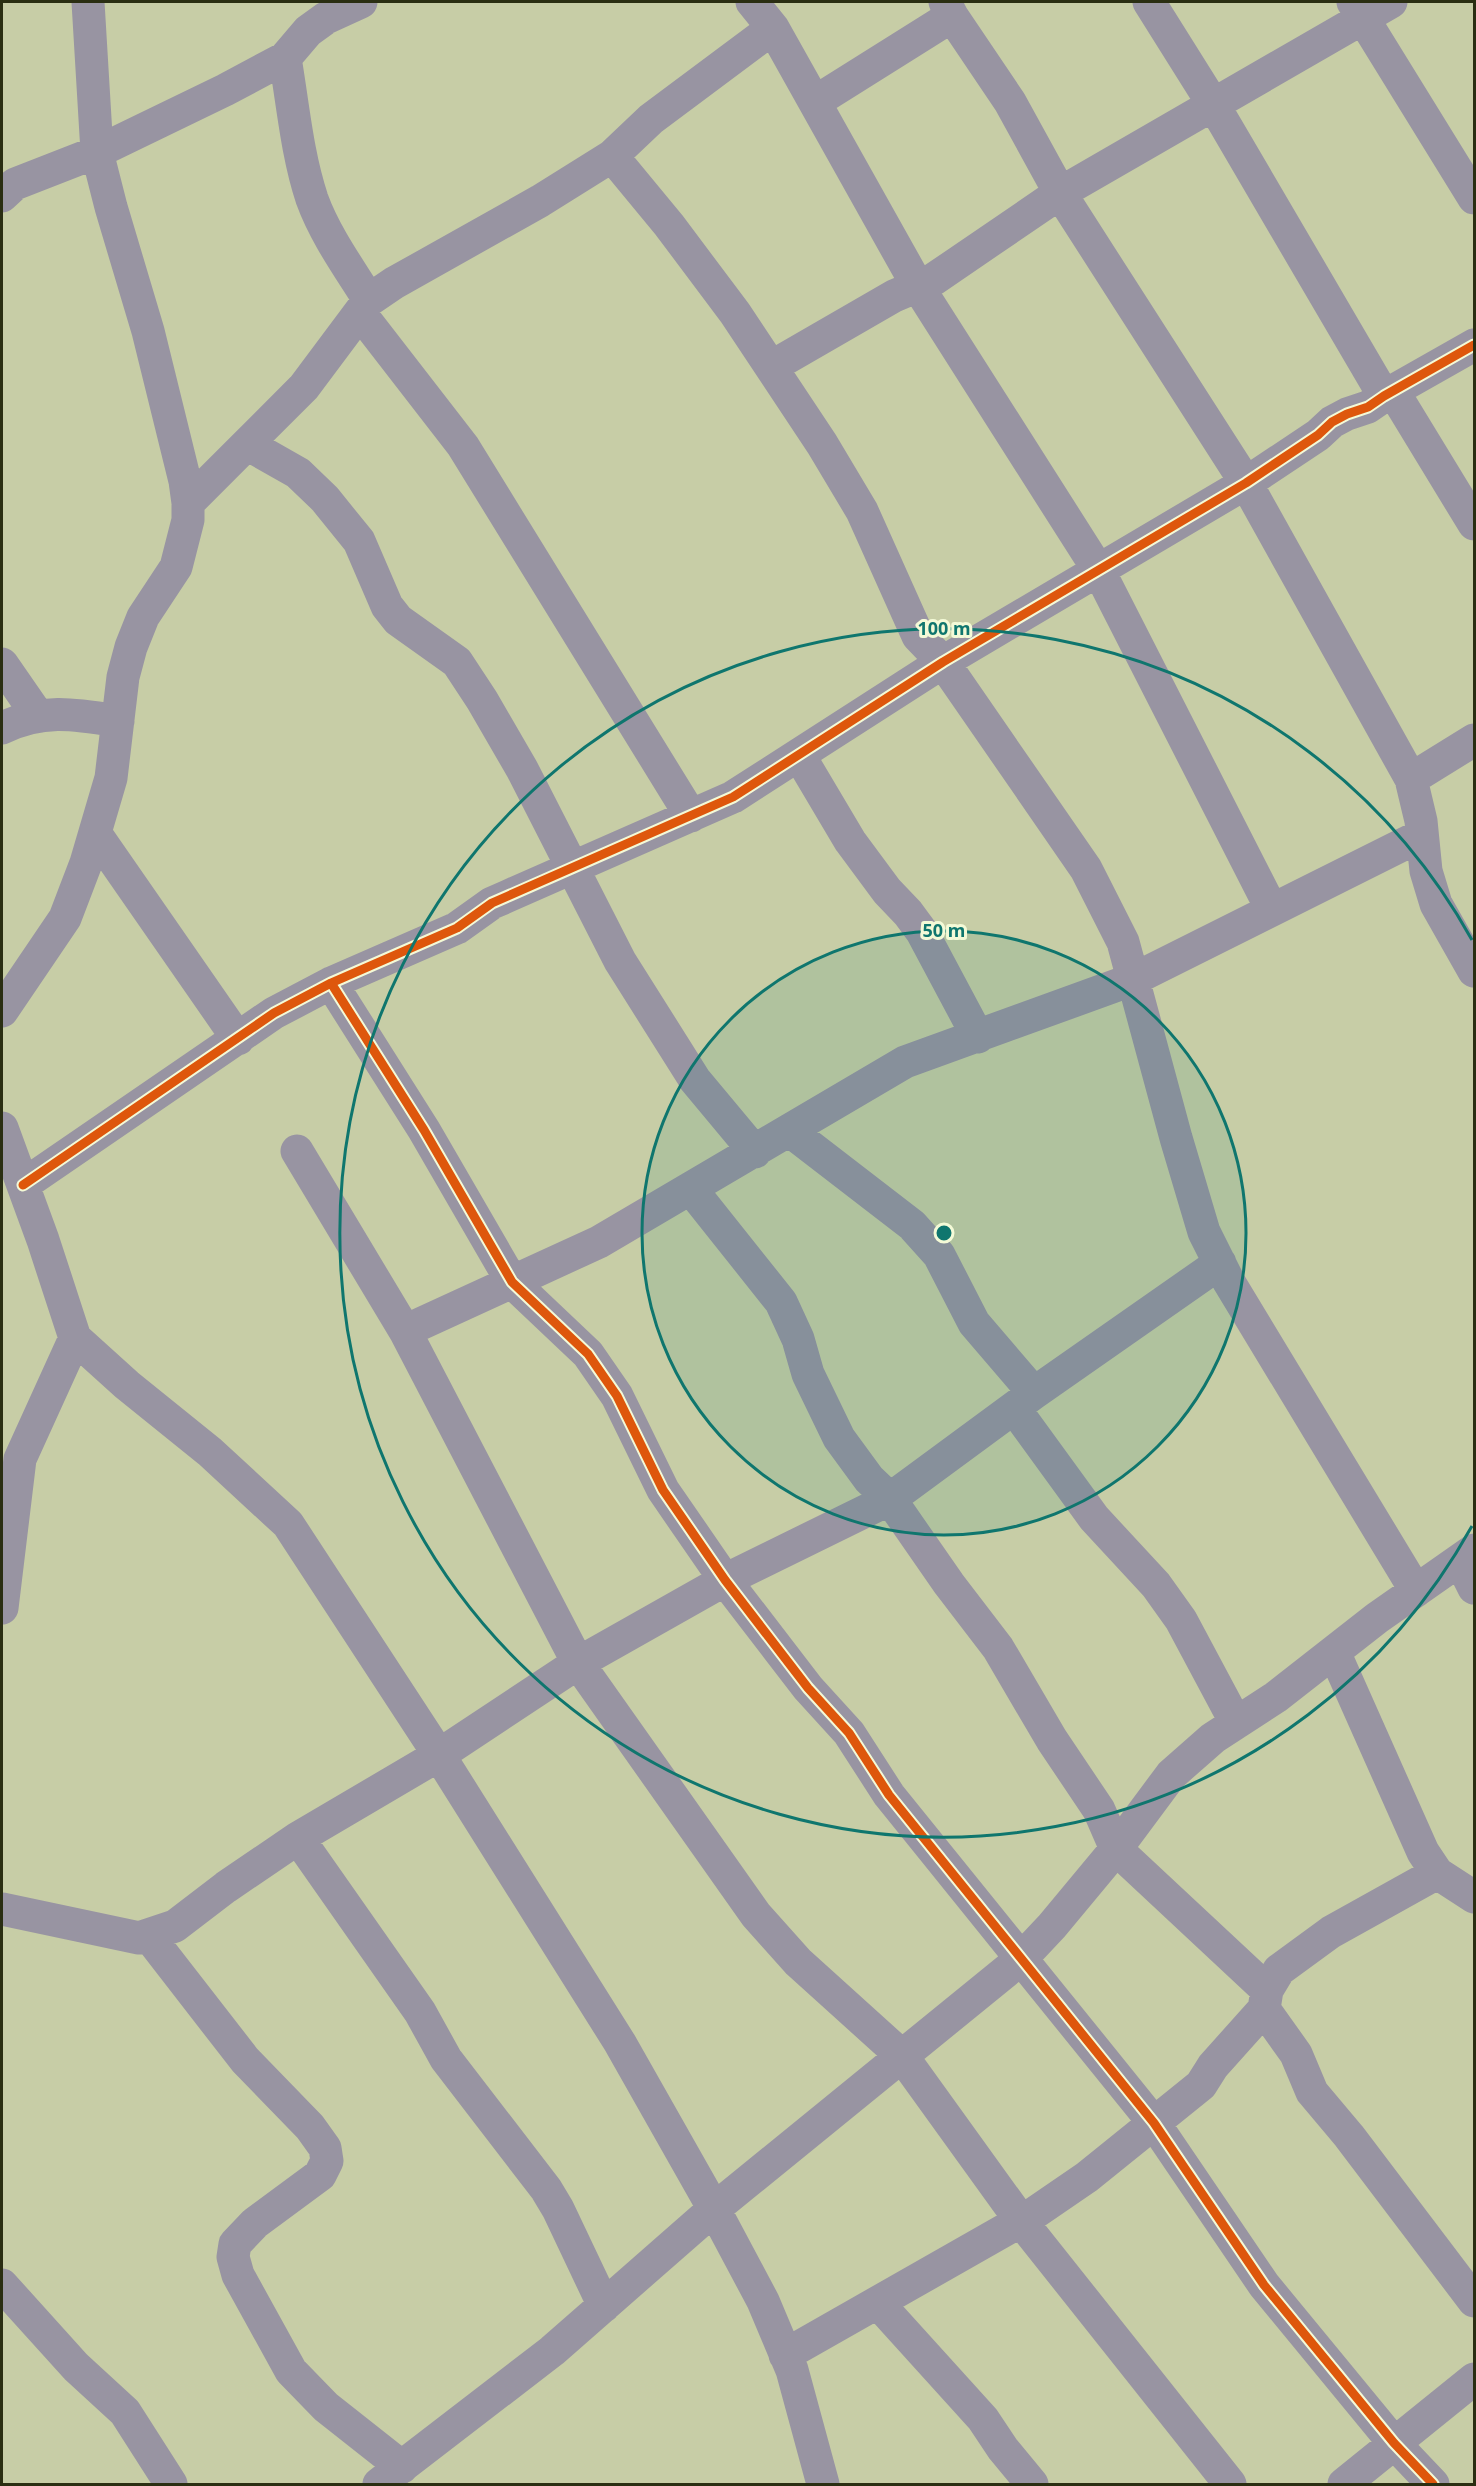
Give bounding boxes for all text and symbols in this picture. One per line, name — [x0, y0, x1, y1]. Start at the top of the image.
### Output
text: 100 m — [917, 616, 971, 640]
text: 50 m — [923, 918, 965, 942]
centre of rings — [934, 1223, 954, 1243]

